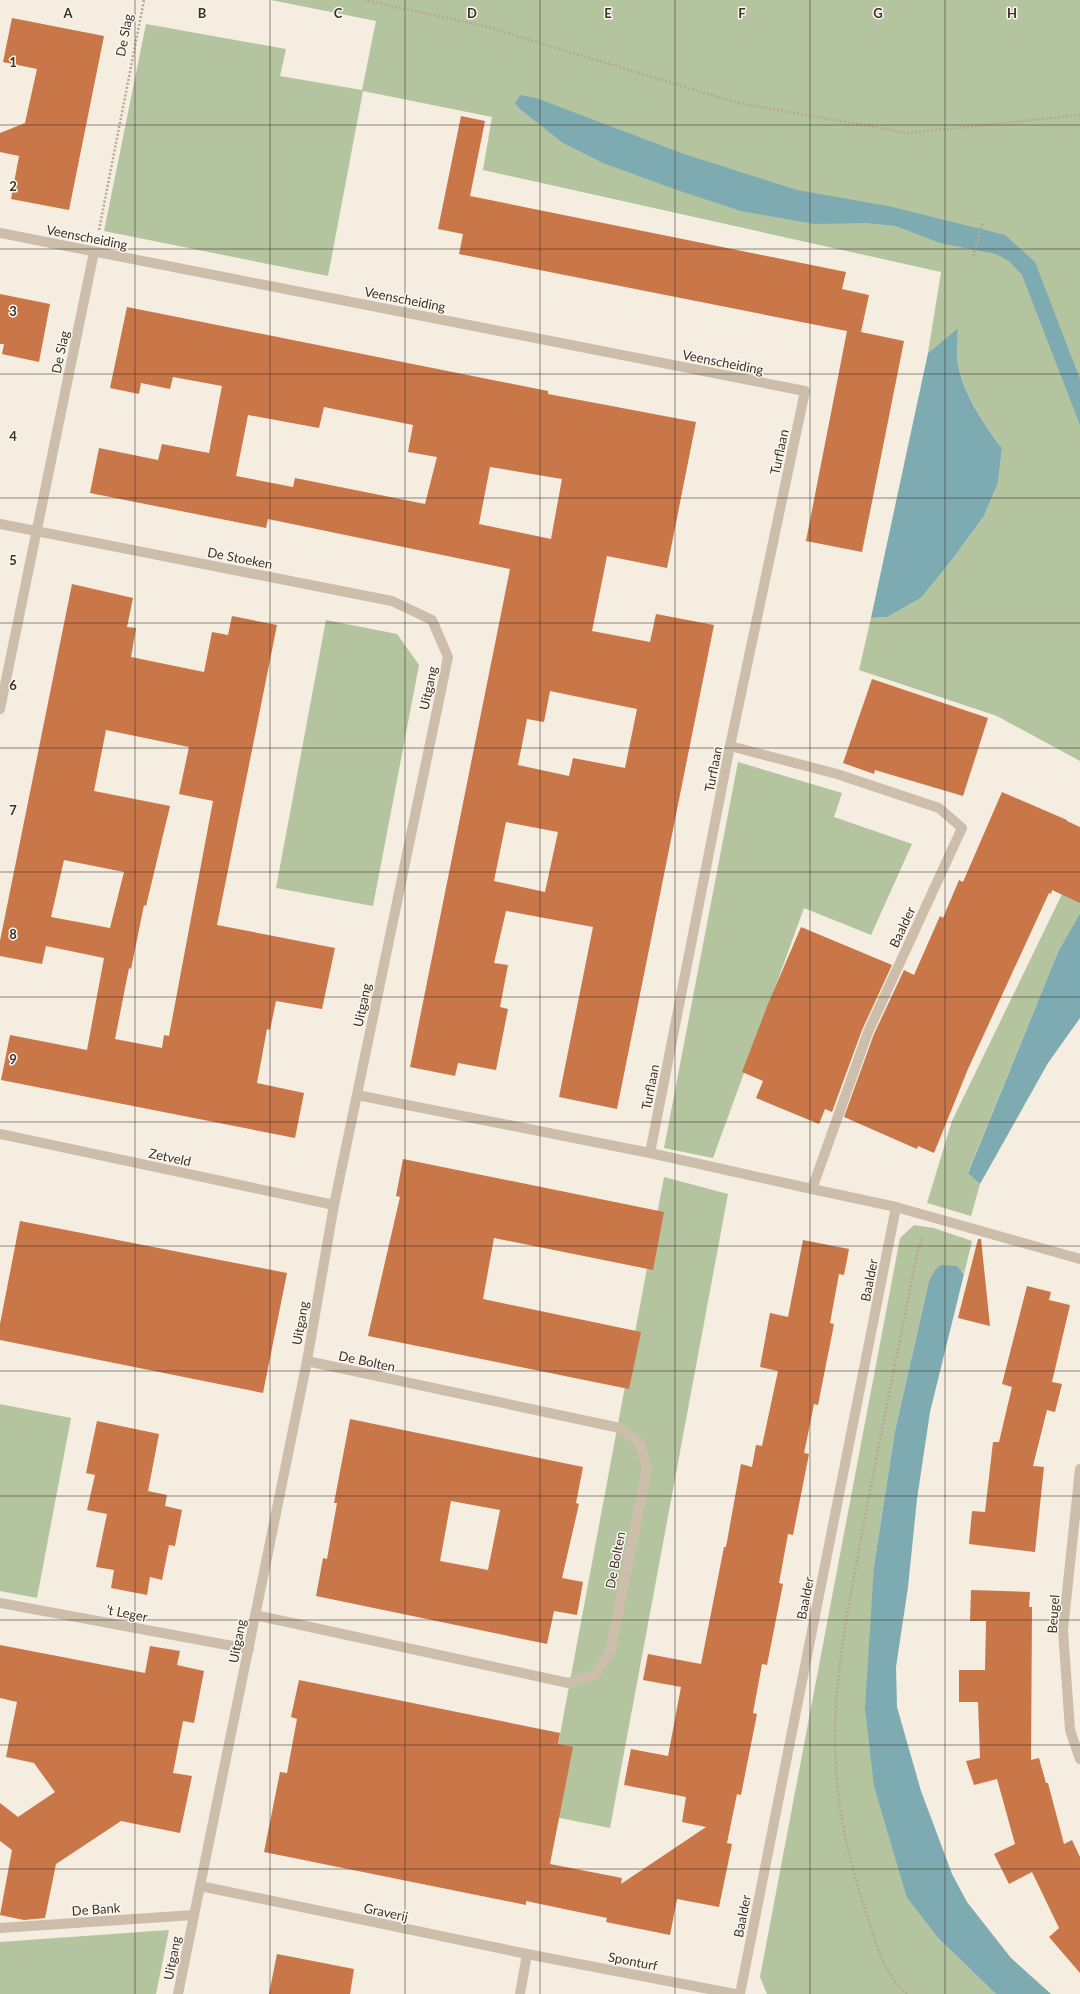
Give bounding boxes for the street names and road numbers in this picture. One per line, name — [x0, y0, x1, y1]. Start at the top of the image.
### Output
street label: De Slag — [112, 12, 136, 58]
street label: Veenscheiding — [45, 221, 129, 253]
street label: Veenscheiding — [363, 283, 447, 315]
street label: De Slag — [48, 329, 72, 375]
street label: Veenscheiding — [681, 346, 765, 378]
street label: Turflaan — [766, 428, 792, 476]
street label: De Stoeken — [206, 544, 274, 572]
street label: Uitgang — [416, 664, 440, 711]
street label: Turflaan — [701, 745, 725, 793]
street label: Baalder — [886, 904, 918, 950]
street label: Uitgang — [350, 981, 374, 1028]
street label: Turflaan — [638, 1063, 662, 1111]
street label: Zetveld — [147, 1145, 193, 1169]
street label: Baalder — [857, 1257, 881, 1303]
street label: Uitgang — [288, 1299, 312, 1346]
street label: De Bolten — [337, 1347, 397, 1375]
street label: De Bolten — [602, 1530, 628, 1590]
street label: Baalder — [793, 1575, 817, 1621]
street label: Beugel — [1044, 1594, 1062, 1634]
street label: 't Leger — [105, 1601, 149, 1625]
street label: Uitgang — [225, 1617, 249, 1664]
street label: Baalder — [730, 1893, 754, 1939]
street label: De Bank — [71, 1899, 121, 1919]
street label: Graverij — [362, 1900, 410, 1924]
street label: Uitgang — [160, 1934, 184, 1981]
street label: Sponturf — [607, 1948, 659, 1974]

